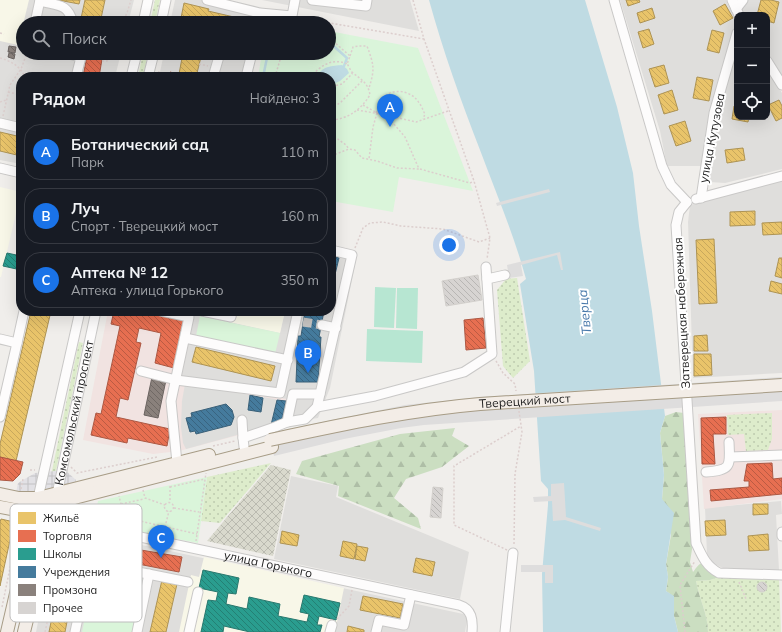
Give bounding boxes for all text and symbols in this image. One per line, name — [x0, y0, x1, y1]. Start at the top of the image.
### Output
map controls — [734, 12, 770, 120]
button: + — [734, 12, 770, 48]
search box — [16, 16, 336, 60]
icon: search — [30, 27, 52, 49]
text: Поиск — [62, 29, 107, 48]
button: − — [734, 48, 770, 84]
button: locate — [734, 84, 770, 120]
text: Рядом — [32, 88, 86, 109]
text: Найдено: 3 — [250, 90, 320, 106]
street label: улица Кутузова — [695, 92, 728, 184]
pin: A — [377, 94, 403, 127]
text: Ботанический сад — [71, 135, 209, 154]
text: A — [41, 144, 51, 160]
text: 110 m — [281, 144, 319, 160]
text: Парк — [71, 154, 104, 170]
text: Луч — [71, 199, 100, 218]
text: B — [42, 208, 50, 224]
text: 160 m — [281, 208, 319, 224]
text: Спорт · Тверецкий мост — [71, 218, 218, 234]
your location — [439, 235, 459, 255]
street label: Затверецкая набережная — [670, 237, 693, 389]
text: Аптека № 12 — [71, 263, 168, 282]
text: C — [42, 272, 50, 288]
text: 350 m — [281, 272, 319, 288]
text: Аптека · улица Горького — [71, 282, 224, 298]
water label: Тверца — [574, 289, 594, 335]
street label: Комсомольский проспект — [51, 338, 97, 487]
pin: B — [295, 340, 321, 373]
street label: Тверецкий мост — [479, 390, 571, 411]
legend — [10, 504, 142, 622]
text: Жильё — [43, 511, 79, 525]
pin: C — [148, 525, 174, 558]
text: Торговля — [43, 529, 92, 543]
text: Школы — [43, 547, 82, 561]
street label: улица Горького — [223, 547, 314, 581]
text: Учреждения — [42, 565, 110, 579]
text: Промзона — [43, 583, 97, 597]
text: Прочее — [43, 601, 83, 615]

